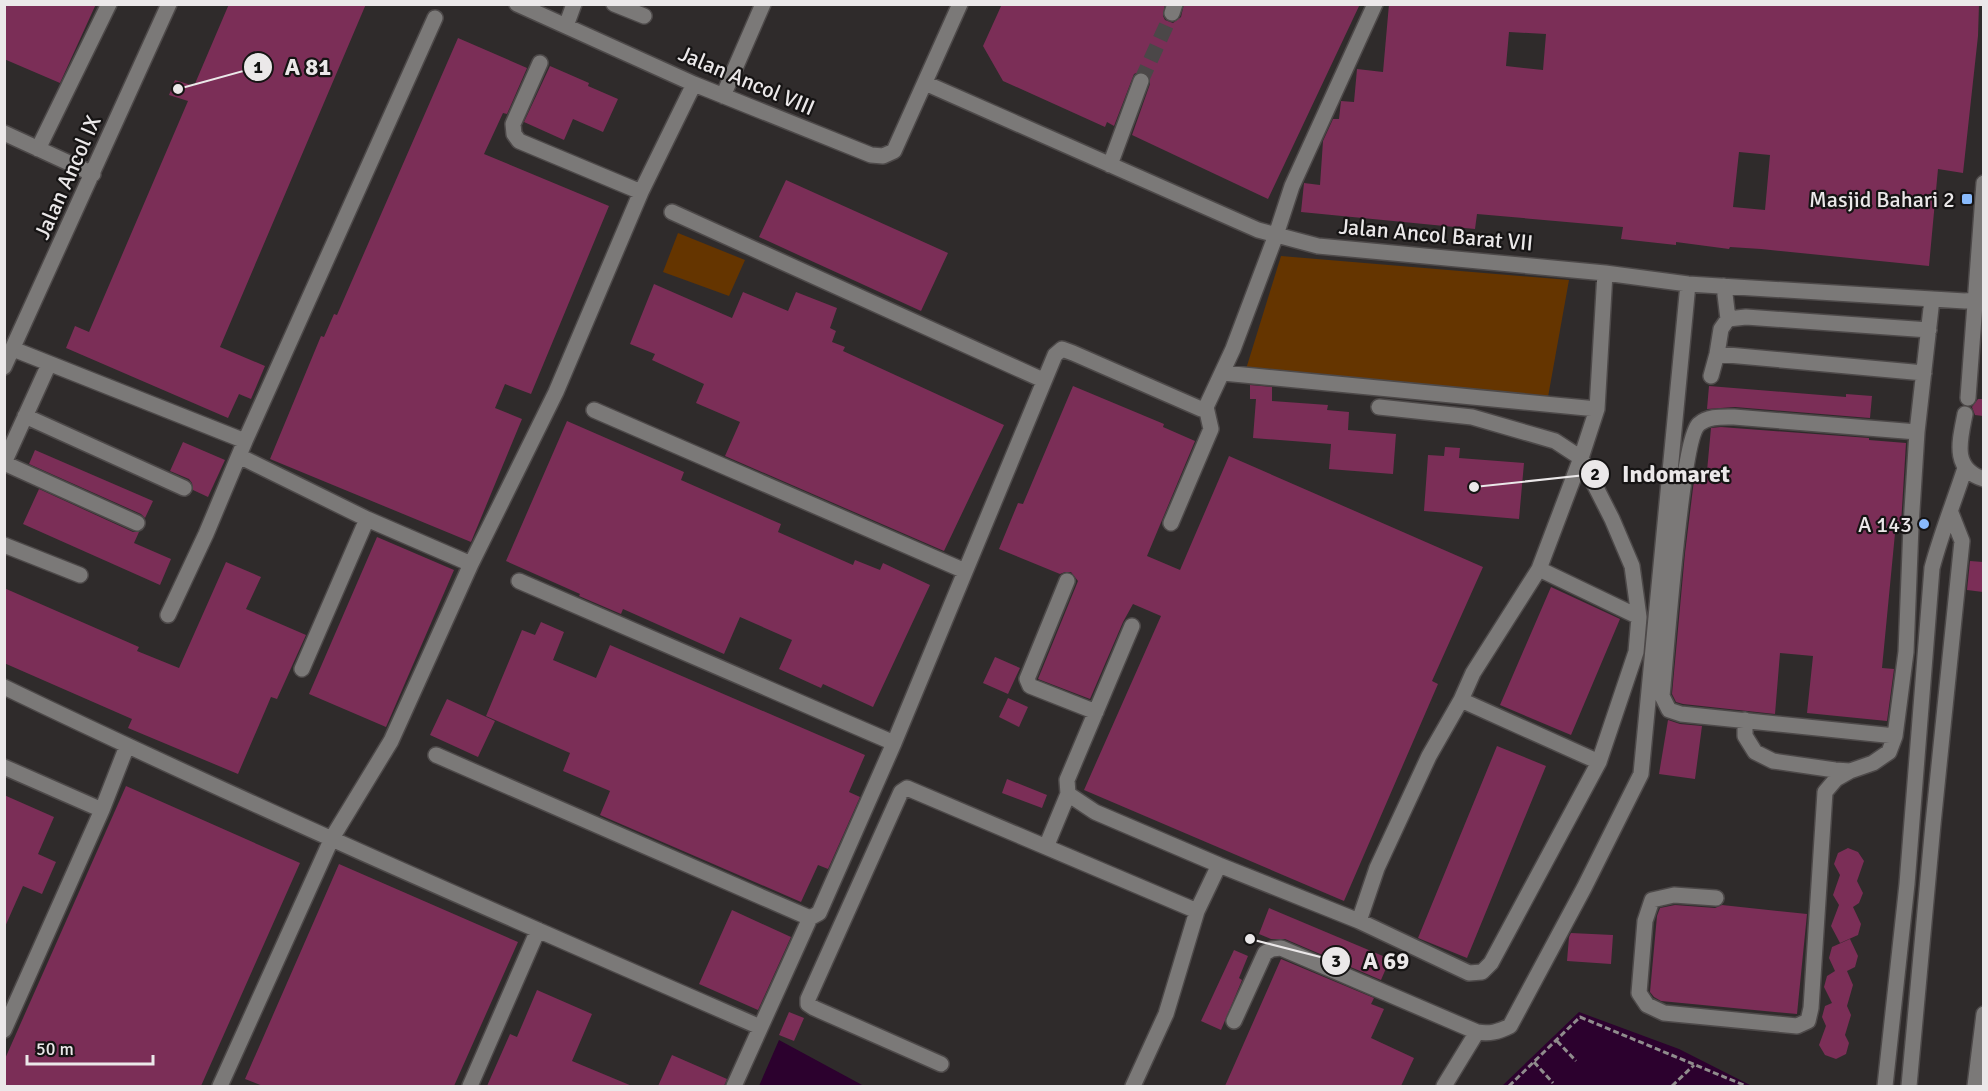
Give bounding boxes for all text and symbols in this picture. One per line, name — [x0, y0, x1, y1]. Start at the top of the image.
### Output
street label: Jalan Ancol VIII — [675, 40, 819, 121]
callout: A 81 — [243, 46, 344, 88]
text: A 81 — [285, 52, 331, 82]
text: 1 — [253, 56, 263, 78]
street label: Jalan Ancol IX — [28, 111, 107, 243]
place label: Masjid Bahari 2 — [1809, 186, 1955, 213]
marker: Masjid Bahari 2 — [1960, 192, 1974, 206]
street label: Jalan Ancol Barat VII — [1338, 213, 1534, 256]
callout: Indomaret — [1580, 453, 1742, 495]
text: Indomaret — [1622, 459, 1730, 489]
text: 2 — [1590, 463, 1600, 485]
place label: A 143 — [1858, 511, 1912, 538]
marker: A 143 — [1917, 517, 1931, 531]
callout: A 69 — [1321, 940, 1422, 982]
text: A 69 — [1363, 946, 1409, 976]
text: 3 — [1331, 950, 1341, 972]
scale bar — [27, 1028, 153, 1066]
text: 50 m — [36, 1038, 74, 1060]

